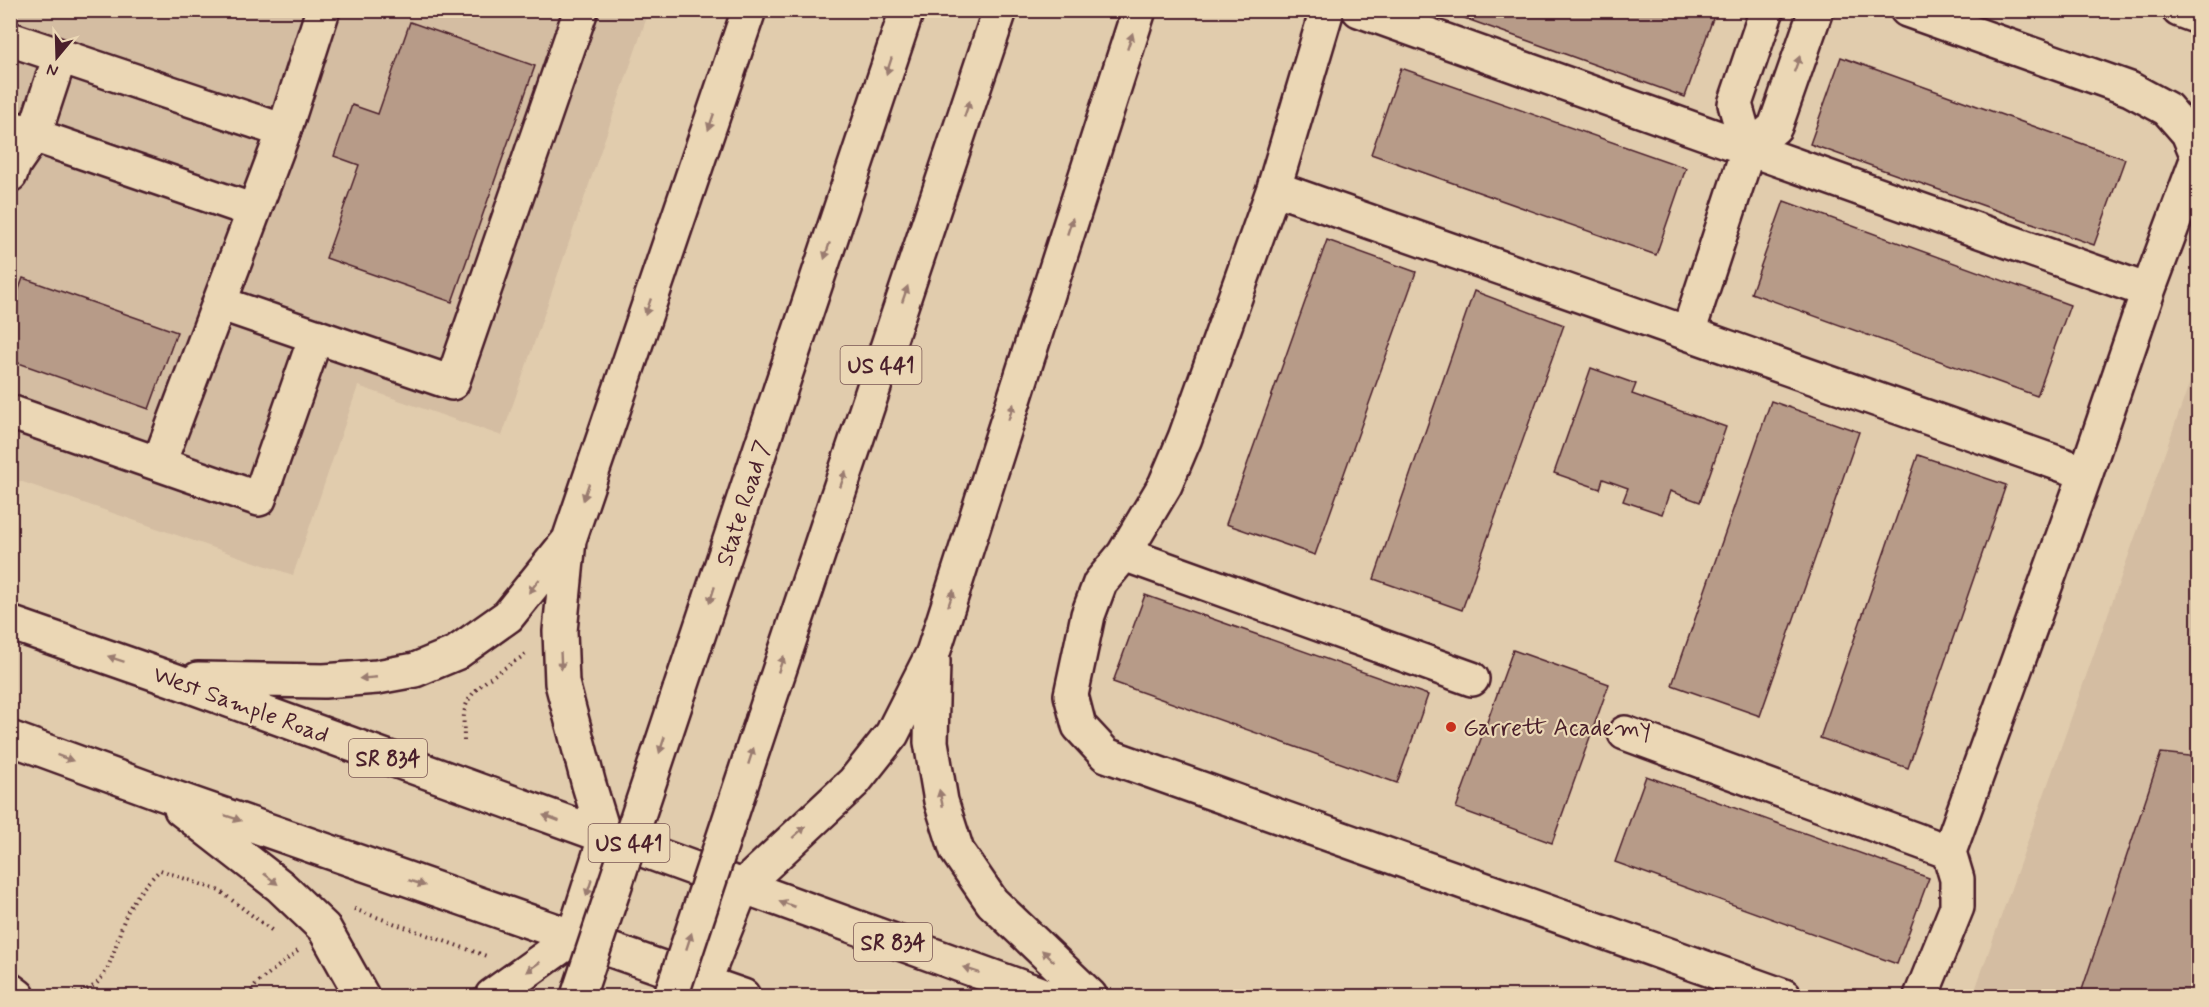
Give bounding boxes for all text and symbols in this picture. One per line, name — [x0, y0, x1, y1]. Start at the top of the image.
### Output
north arrow — [27, 27, 87, 87]
one-way arrow — [1125, 32, 1135, 50]
one-way arrow — [1793, 55, 1802, 73]
one-way arrow — [884, 57, 893, 75]
text: N — [44, 58, 61, 81]
one-way arrow — [963, 100, 972, 118]
one-way arrow — [706, 113, 716, 131]
one-way arrow — [1066, 217, 1075, 235]
one-way arrow — [822, 242, 831, 260]
one-way arrow — [901, 285, 910, 303]
one-way arrow — [643, 298, 653, 316]
road number: US 441 — [840, 346, 922, 384]
one-way arrow — [1007, 403, 1016, 421]
street label: State Road 7 — [710, 437, 779, 570]
one-way arrow — [839, 470, 848, 488]
one-way arrow — [580, 483, 590, 501]
one-way arrow — [527, 578, 540, 594]
one-way arrow — [707, 586, 716, 604]
one-way arrow — [947, 589, 956, 607]
one-way arrow — [557, 651, 566, 670]
one-way arrow — [106, 654, 124, 664]
one-way arrow — [777, 655, 786, 673]
street label: West Sample Road — [148, 659, 333, 752]
one-way arrow — [359, 673, 378, 682]
place label: Garrett Academy — [1463, 713, 1651, 744]
marker: Garrett Academy — [1444, 720, 1458, 734]
one-way arrow — [657, 736, 666, 754]
road number: SR 834 — [349, 739, 427, 777]
one-way arrow — [746, 747, 756, 765]
one-way arrow — [57, 753, 75, 763]
one-way arrow — [936, 788, 945, 807]
one-way arrow — [541, 812, 559, 822]
one-way arrow — [225, 814, 243, 824]
road number: US 441 — [588, 824, 670, 862]
one-way arrow — [792, 825, 807, 839]
one-way arrow — [264, 872, 279, 884]
one-way arrow — [409, 878, 427, 888]
one-way arrow — [584, 879, 593, 897]
one-way arrow — [778, 898, 796, 908]
road number: SR 834 — [854, 923, 932, 961]
one-way arrow — [685, 932, 695, 950]
one-way arrow — [1042, 949, 1056, 963]
one-way arrow — [525, 961, 541, 973]
one-way arrow — [961, 965, 979, 975]

